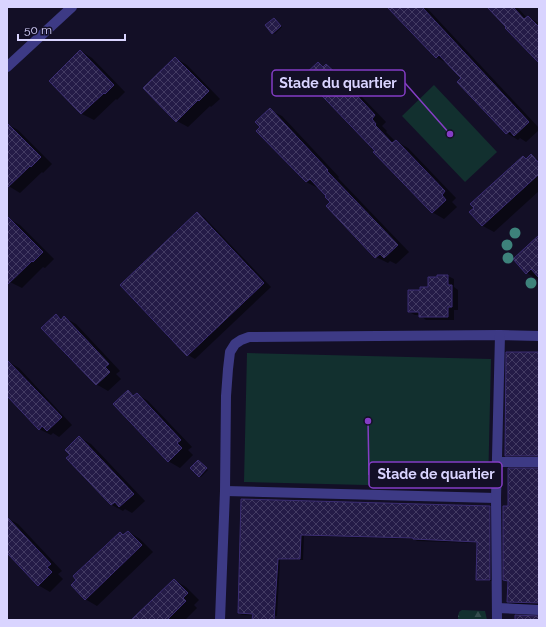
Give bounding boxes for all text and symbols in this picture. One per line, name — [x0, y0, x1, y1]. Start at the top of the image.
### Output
scale bar — [18, 16, 125, 42]
text: 50 m — [24, 23, 52, 37]
callout: Stade du quartier — [272, 70, 405, 96]
text: Stade du quartier — [279, 75, 397, 91]
callout: Stade de quartier — [369, 462, 502, 488]
text: Stade de quartier — [377, 466, 495, 482]

